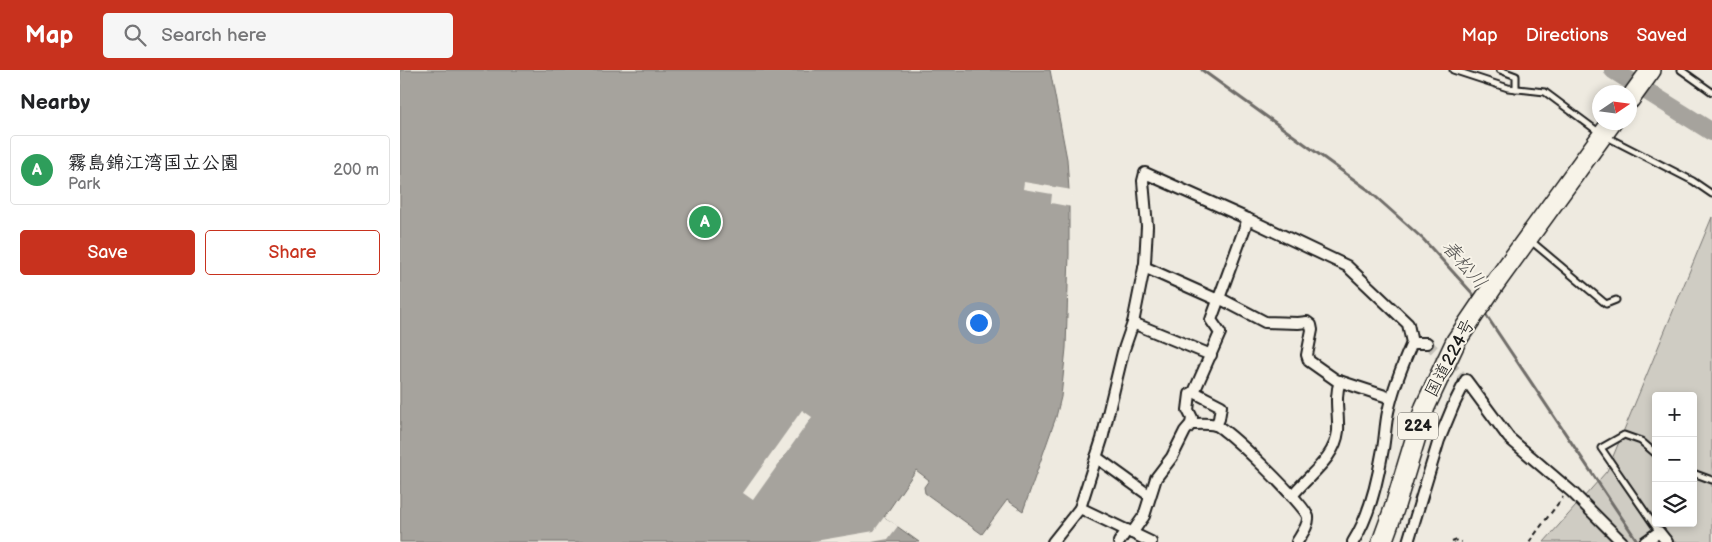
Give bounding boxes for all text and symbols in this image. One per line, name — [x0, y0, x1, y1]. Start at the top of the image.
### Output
search box — [103, 13, 453, 58]
text: Map — [25, 21, 73, 50]
icon: search — [121, 21, 149, 49]
text: Search here — [161, 24, 267, 47]
text: Map — [1462, 25, 1498, 46]
text: Directions — [1526, 25, 1608, 46]
text: Saved — [1636, 25, 1687, 46]
north arrow — [1592, 85, 1637, 130]
text: Nearby — [20, 90, 90, 115]
text: 霧島錦江湾国立公園 — [68, 152, 239, 175]
text: A — [32, 161, 42, 180]
text: 200 m — [333, 161, 379, 180]
text: Park — [68, 175, 100, 194]
pin: A — [689, 203, 721, 241]
button: Save — [20, 230, 195, 275]
button: Share — [205, 230, 380, 275]
water label: 春松川 — [1437, 236, 1491, 294]
your location — [966, 310, 992, 336]
street label: 国道224号 — [1421, 315, 1479, 401]
map controls — [1652, 392, 1697, 527]
button: + — [1652, 392, 1697, 437]
road number: 224 — [1398, 412, 1438, 440]
button: − — [1652, 437, 1697, 482]
button: layers — [1652, 482, 1697, 527]

